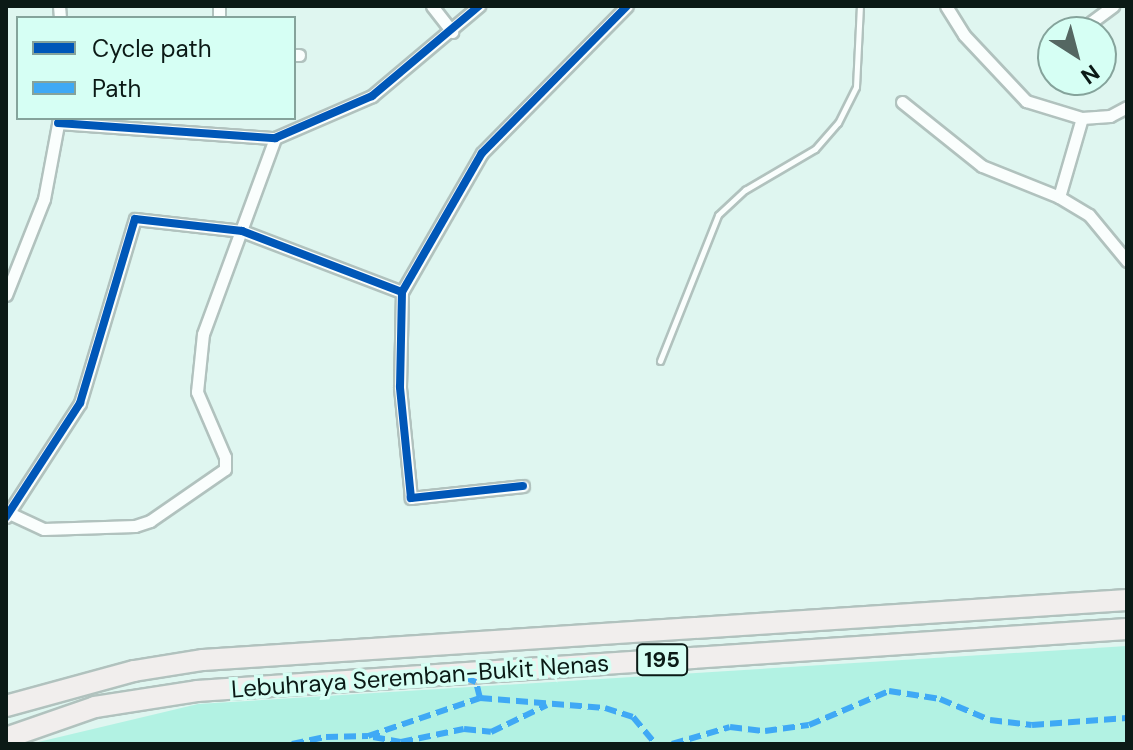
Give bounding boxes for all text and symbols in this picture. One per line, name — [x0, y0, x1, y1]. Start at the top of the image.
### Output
legend — [16, 16, 296, 120]
north arrow — [1037, 16, 1117, 96]
text: Cycle path — [92, 33, 211, 64]
text: N — [1075, 58, 1105, 91]
text: Path — [92, 73, 141, 104]
road number: 195 — [636, 642, 688, 678]
street label: Lebuhraya Seremban-Bukit Nenas — [230, 648, 610, 704]

